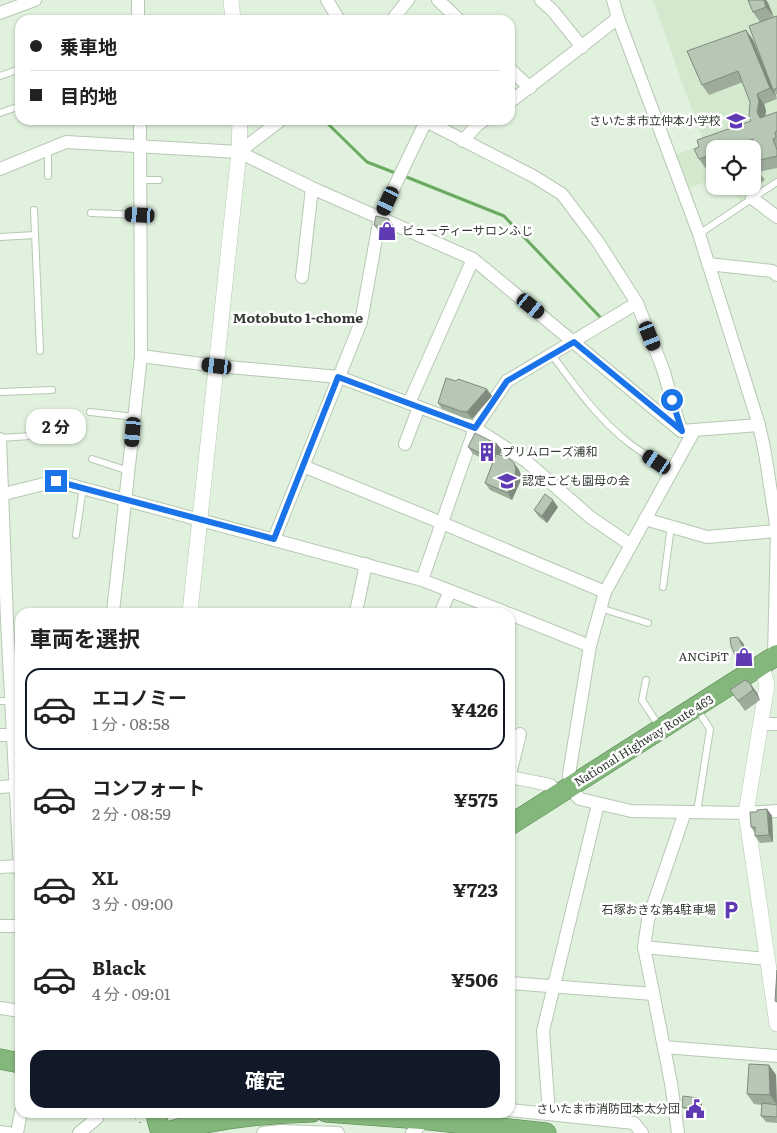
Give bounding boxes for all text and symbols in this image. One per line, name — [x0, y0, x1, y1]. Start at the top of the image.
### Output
text: 乗車地 — [60, 32, 117, 60]
text: 目的地 — [60, 81, 117, 109]
school or university icon: さいたま市立仲本小学校 — [725, 110, 747, 132]
place label: さいたま市立仲本小学校 — [589, 111, 721, 129]
map controls — [706, 140, 761, 195]
button: locate — [706, 140, 761, 195]
car — [374, 184, 401, 218]
car — [124, 207, 155, 223]
shop icon: ビューティーサロンふじ — [376, 220, 398, 242]
place label: ビューティーサロンふじ — [402, 221, 533, 239]
car — [514, 291, 547, 321]
district label: Motobuto 1-chome — [233, 307, 363, 327]
car — [637, 319, 662, 353]
car — [201, 357, 232, 375]
route start — [661, 389, 683, 411]
callout: 2 分 — [26, 408, 86, 444]
text: 2 分 — [42, 414, 70, 438]
car — [124, 416, 141, 448]
building icon: プリムローズ浦和 — [476, 441, 498, 463]
place label: プリムローズ浦和 — [502, 442, 597, 460]
car — [640, 447, 673, 477]
route end — [45, 470, 67, 492]
school or university icon: 認定こども園母の会 — [496, 470, 518, 492]
place label: 認定こども園母の会 — [522, 471, 630, 489]
text: 車両を選択 — [30, 621, 140, 654]
shop icon: ANCiPiT — [733, 646, 755, 668]
place label: ANCiPiT — [679, 647, 729, 665]
text: エコノミー — [92, 683, 187, 711]
icon: car — [32, 687, 77, 732]
street label: National Highway Route 463 — [570, 690, 717, 790]
text: ¥426 — [451, 695, 498, 723]
text: 1 分 · 08:58 — [92, 711, 170, 735]
text: コンフォート — [92, 773, 205, 801]
icon: car — [32, 777, 77, 822]
text: ¥575 — [454, 785, 498, 813]
text: 2 分 · 08:59 — [92, 801, 171, 825]
text: XL — [92, 863, 119, 891]
icon: car — [32, 867, 77, 912]
text: ¥723 — [453, 875, 498, 903]
text: 3 分 · 09:00 — [92, 891, 173, 915]
parking icon: 石塚おきな第4駐車場 — [720, 899, 742, 921]
place label: 石塚おきな第4駐車場 — [601, 900, 716, 918]
text: Black — [92, 953, 146, 981]
icon: car — [32, 957, 77, 1002]
text: ¥506 — [451, 965, 498, 993]
text: 4 分 · 09:01 — [92, 981, 170, 1005]
button: 確定 — [30, 1050, 500, 1108]
public building icon: さいたま市消防団本太分団 — [684, 1098, 706, 1120]
place label: さいたま市消防団本太分団 — [536, 1099, 680, 1117]

